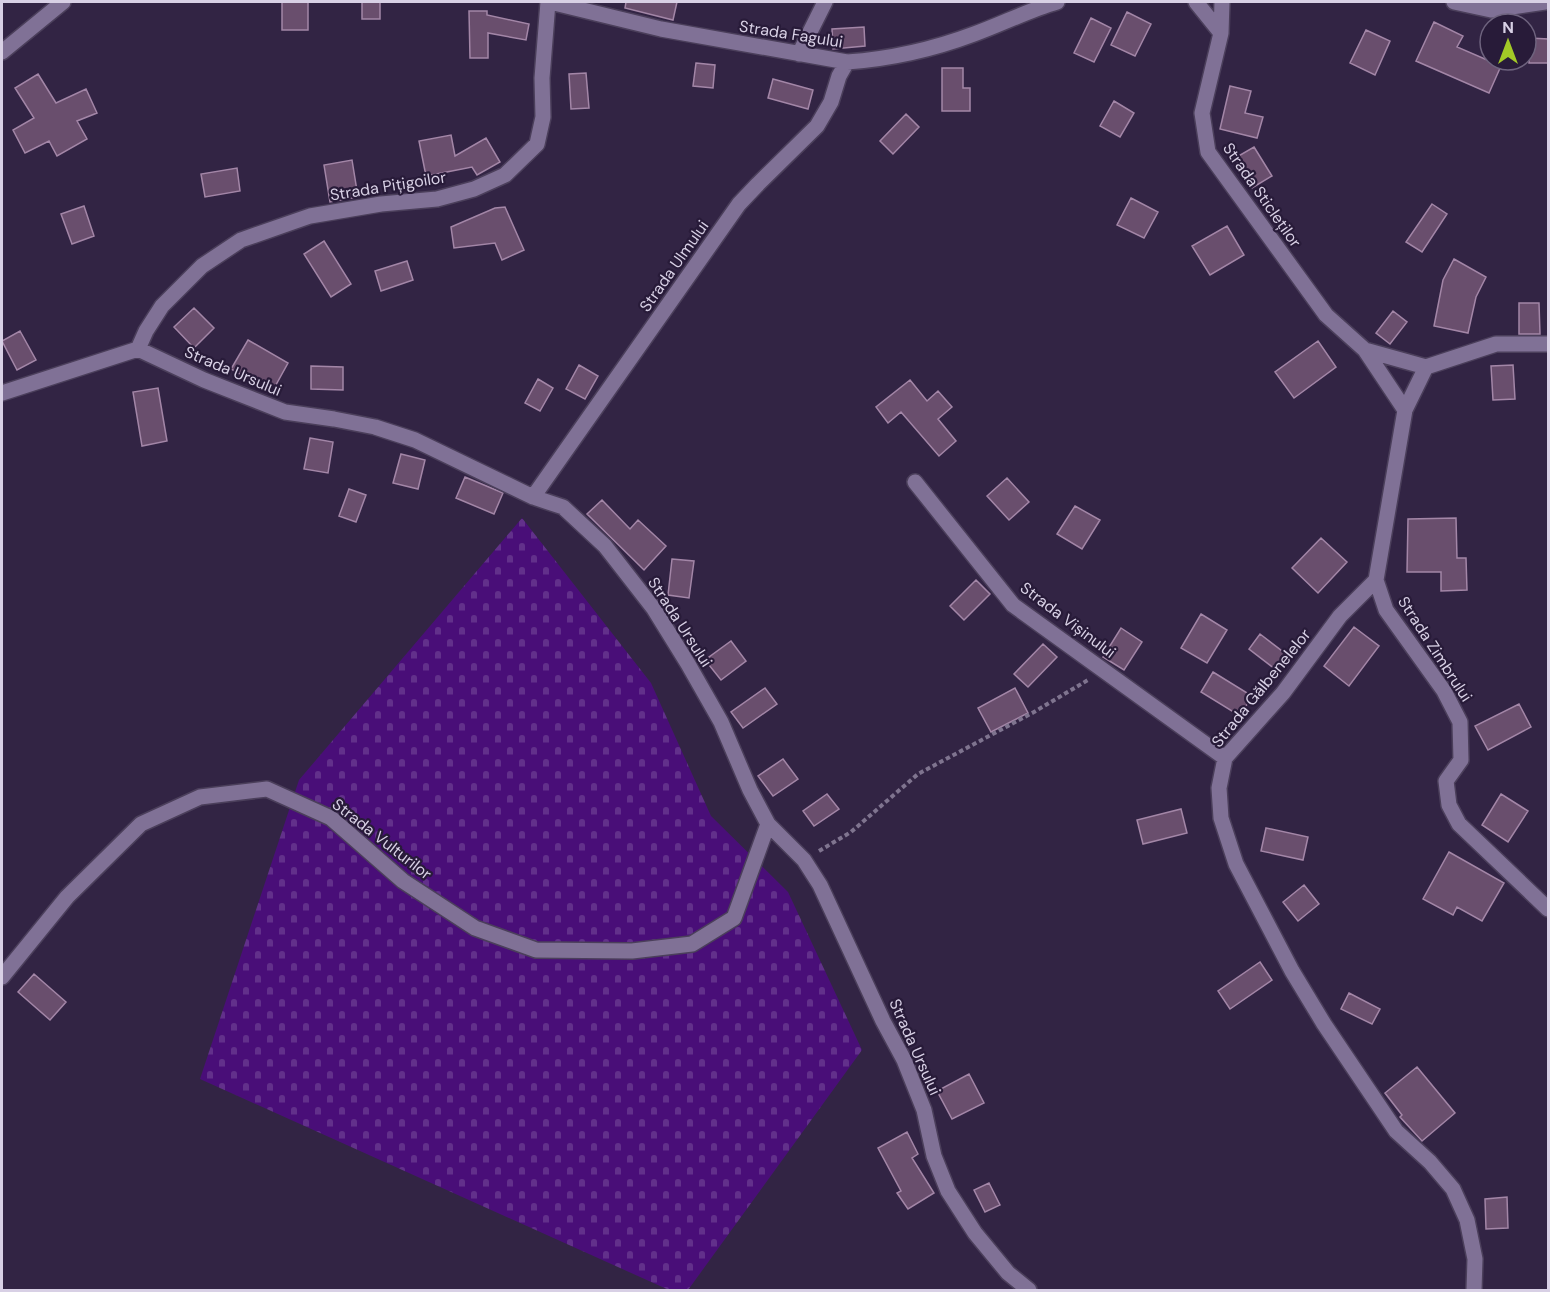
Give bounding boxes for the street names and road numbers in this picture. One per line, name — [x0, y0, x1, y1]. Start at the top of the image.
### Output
street label: Strada Fagului — [738, 15, 844, 53]
street label: Strada Sticleților — [1218, 139, 1306, 252]
street label: Strada Pițigoilor — [328, 166, 448, 206]
street label: Strada Ulmului — [635, 216, 713, 316]
street label: Strada Ursului — [181, 341, 285, 401]
street label: Strada Ursului — [643, 573, 717, 671]
street label: Strada Vișinului — [1016, 577, 1120, 663]
street label: Strada Zimbrului — [1393, 592, 1477, 706]
street label: Strada Gălbenelelor — [1207, 624, 1315, 752]
street label: Strada Vulturilor — [328, 794, 436, 884]
street label: Strada Ursului — [884, 996, 946, 1098]

